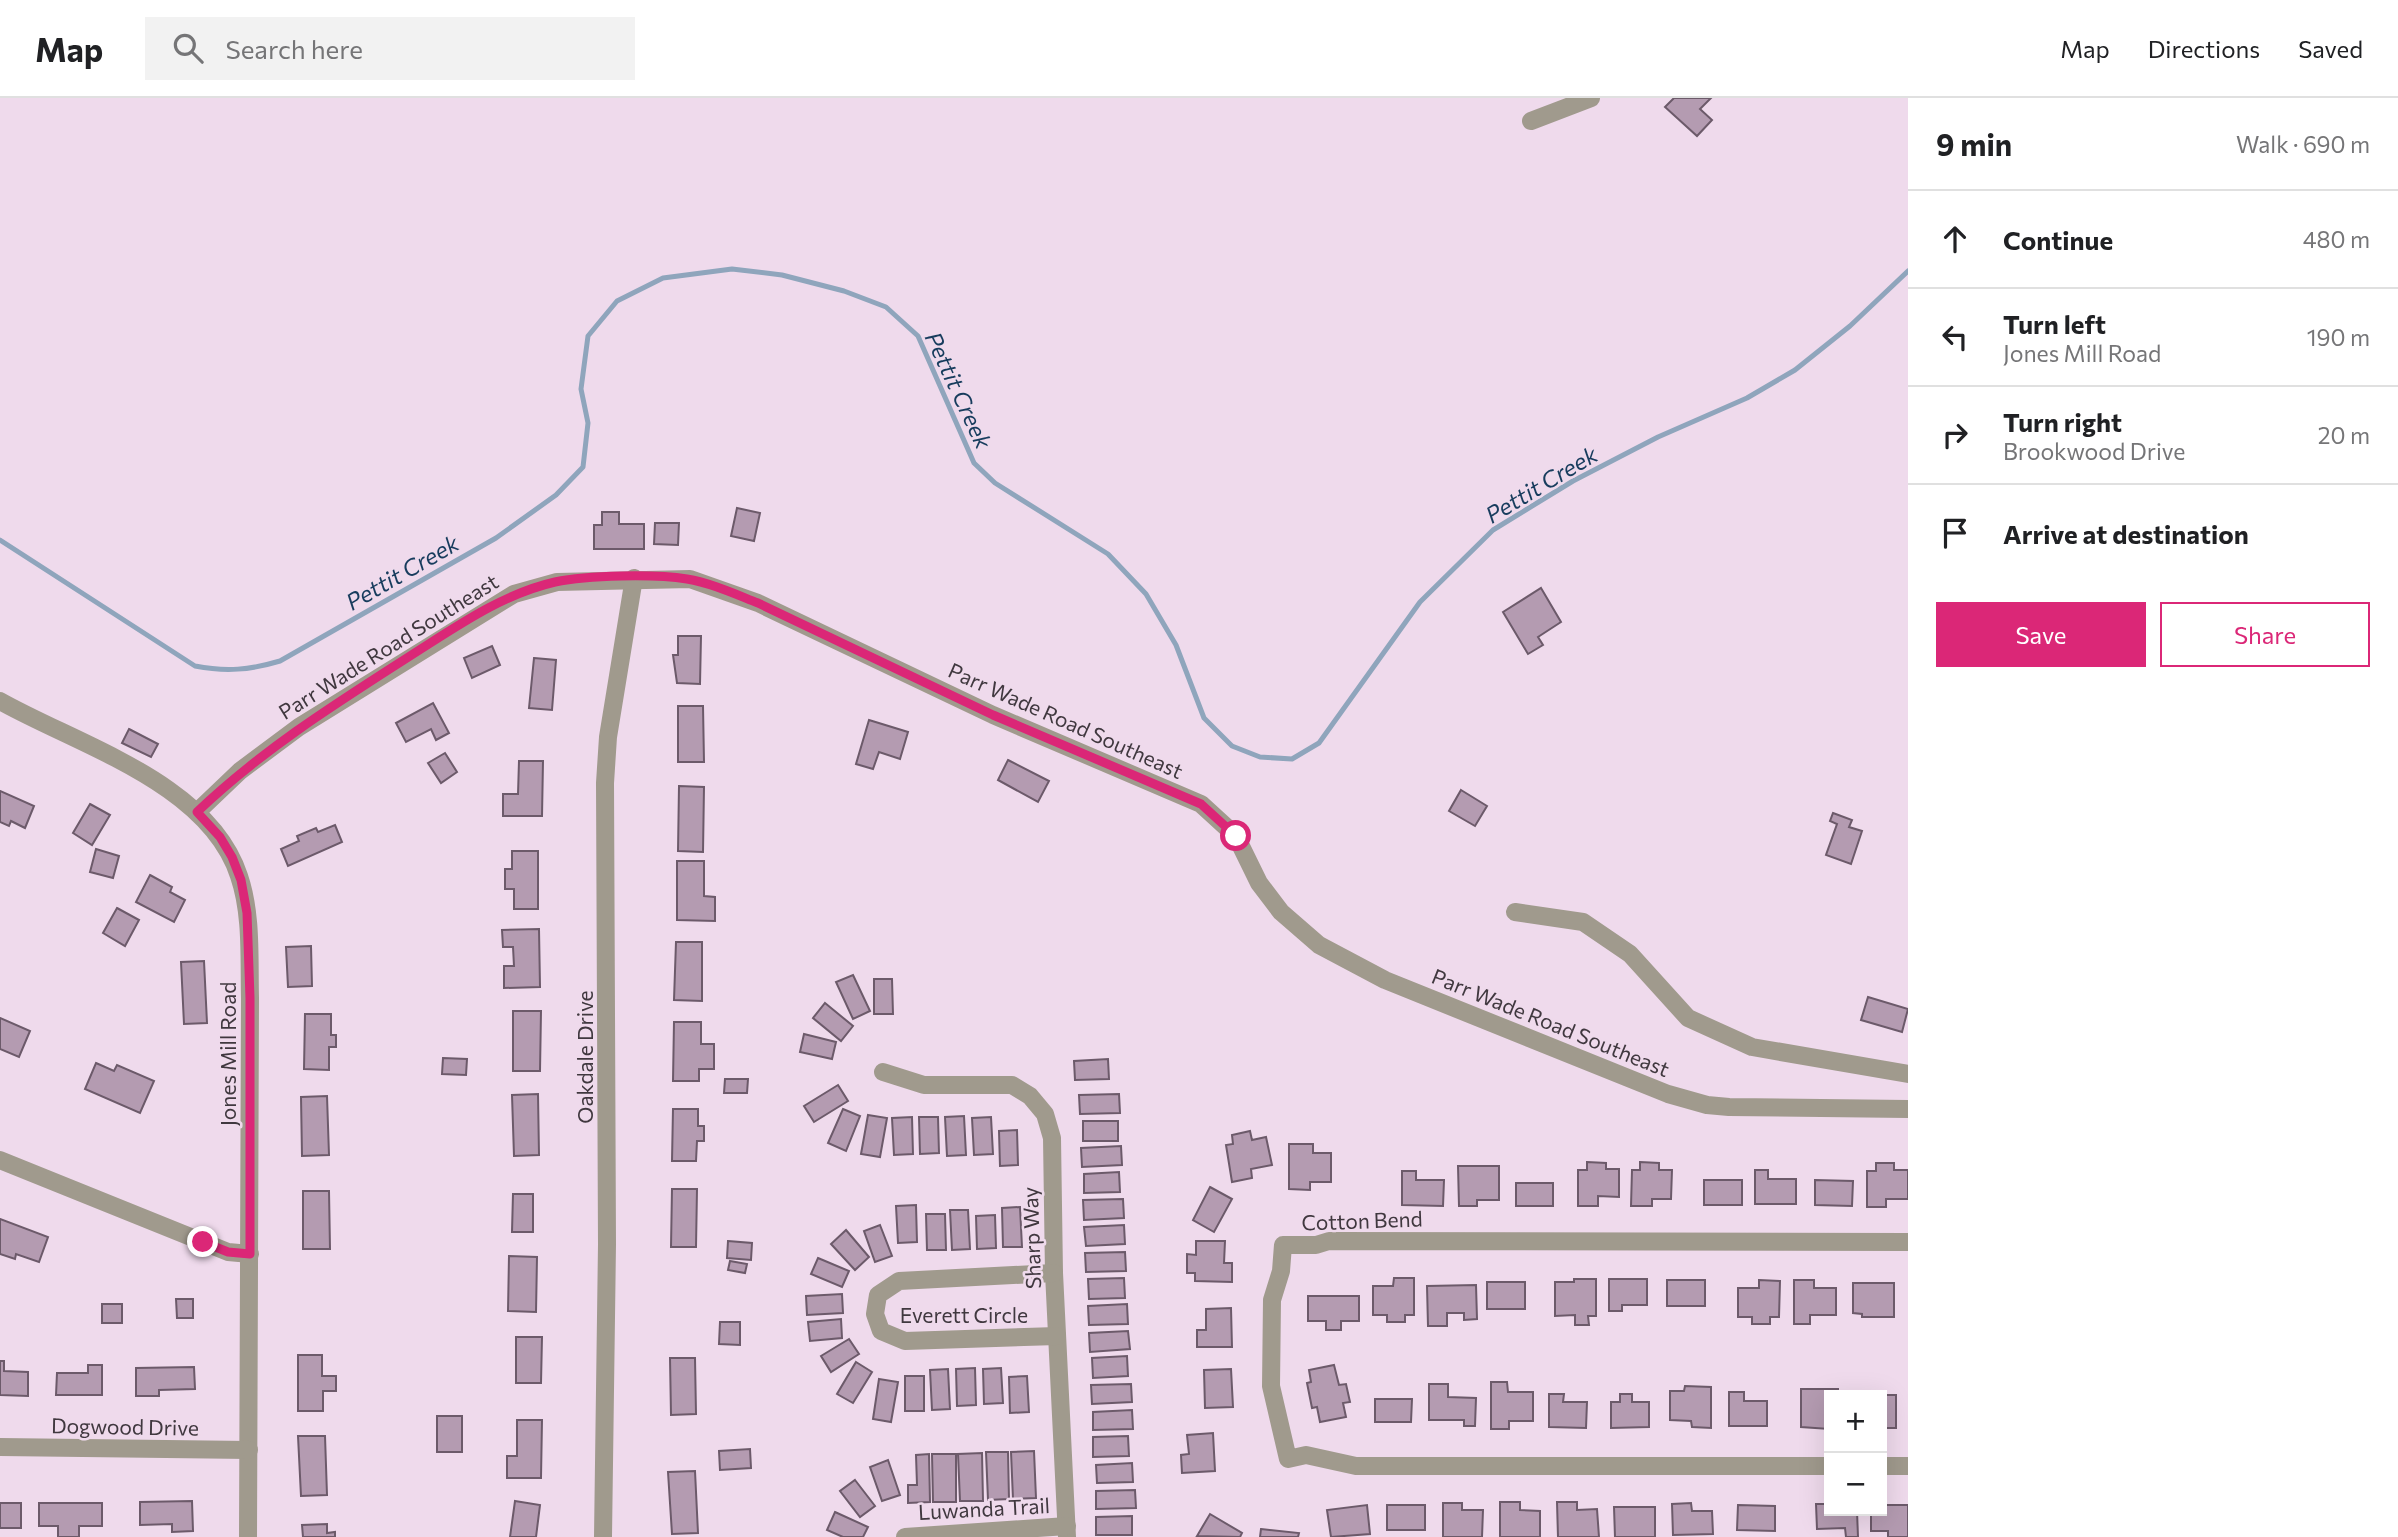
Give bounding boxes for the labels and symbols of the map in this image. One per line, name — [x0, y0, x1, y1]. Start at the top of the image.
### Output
water label: Pettit Creek — [920, 327, 999, 453]
water label: Pettit Creek — [1480, 439, 1603, 528]
water label: Pettit Creek — [340, 528, 464, 616]
street label: Parr Wade Road Southeast — [274, 568, 502, 724]
street label: Parr Wade Road Southeast — [945, 657, 1187, 783]
route start — [1220, 820, 1251, 851]
street label: Parr Wade Road Southeast — [1429, 963, 1673, 1081]
street label: Jones Mill Road — [215, 982, 240, 1126]
street label: Oakdale Drive — [572, 990, 597, 1124]
street label: Sharp Way — [1017, 1186, 1045, 1289]
street label: Cotton Bend — [1301, 1205, 1423, 1235]
route end — [187, 1226, 218, 1257]
street label: Everett Circle — [900, 1302, 1028, 1327]
street label: Dogwood Drive — [51, 1412, 199, 1440]
street label: Luwanda Trail — [917, 1492, 1051, 1524]

